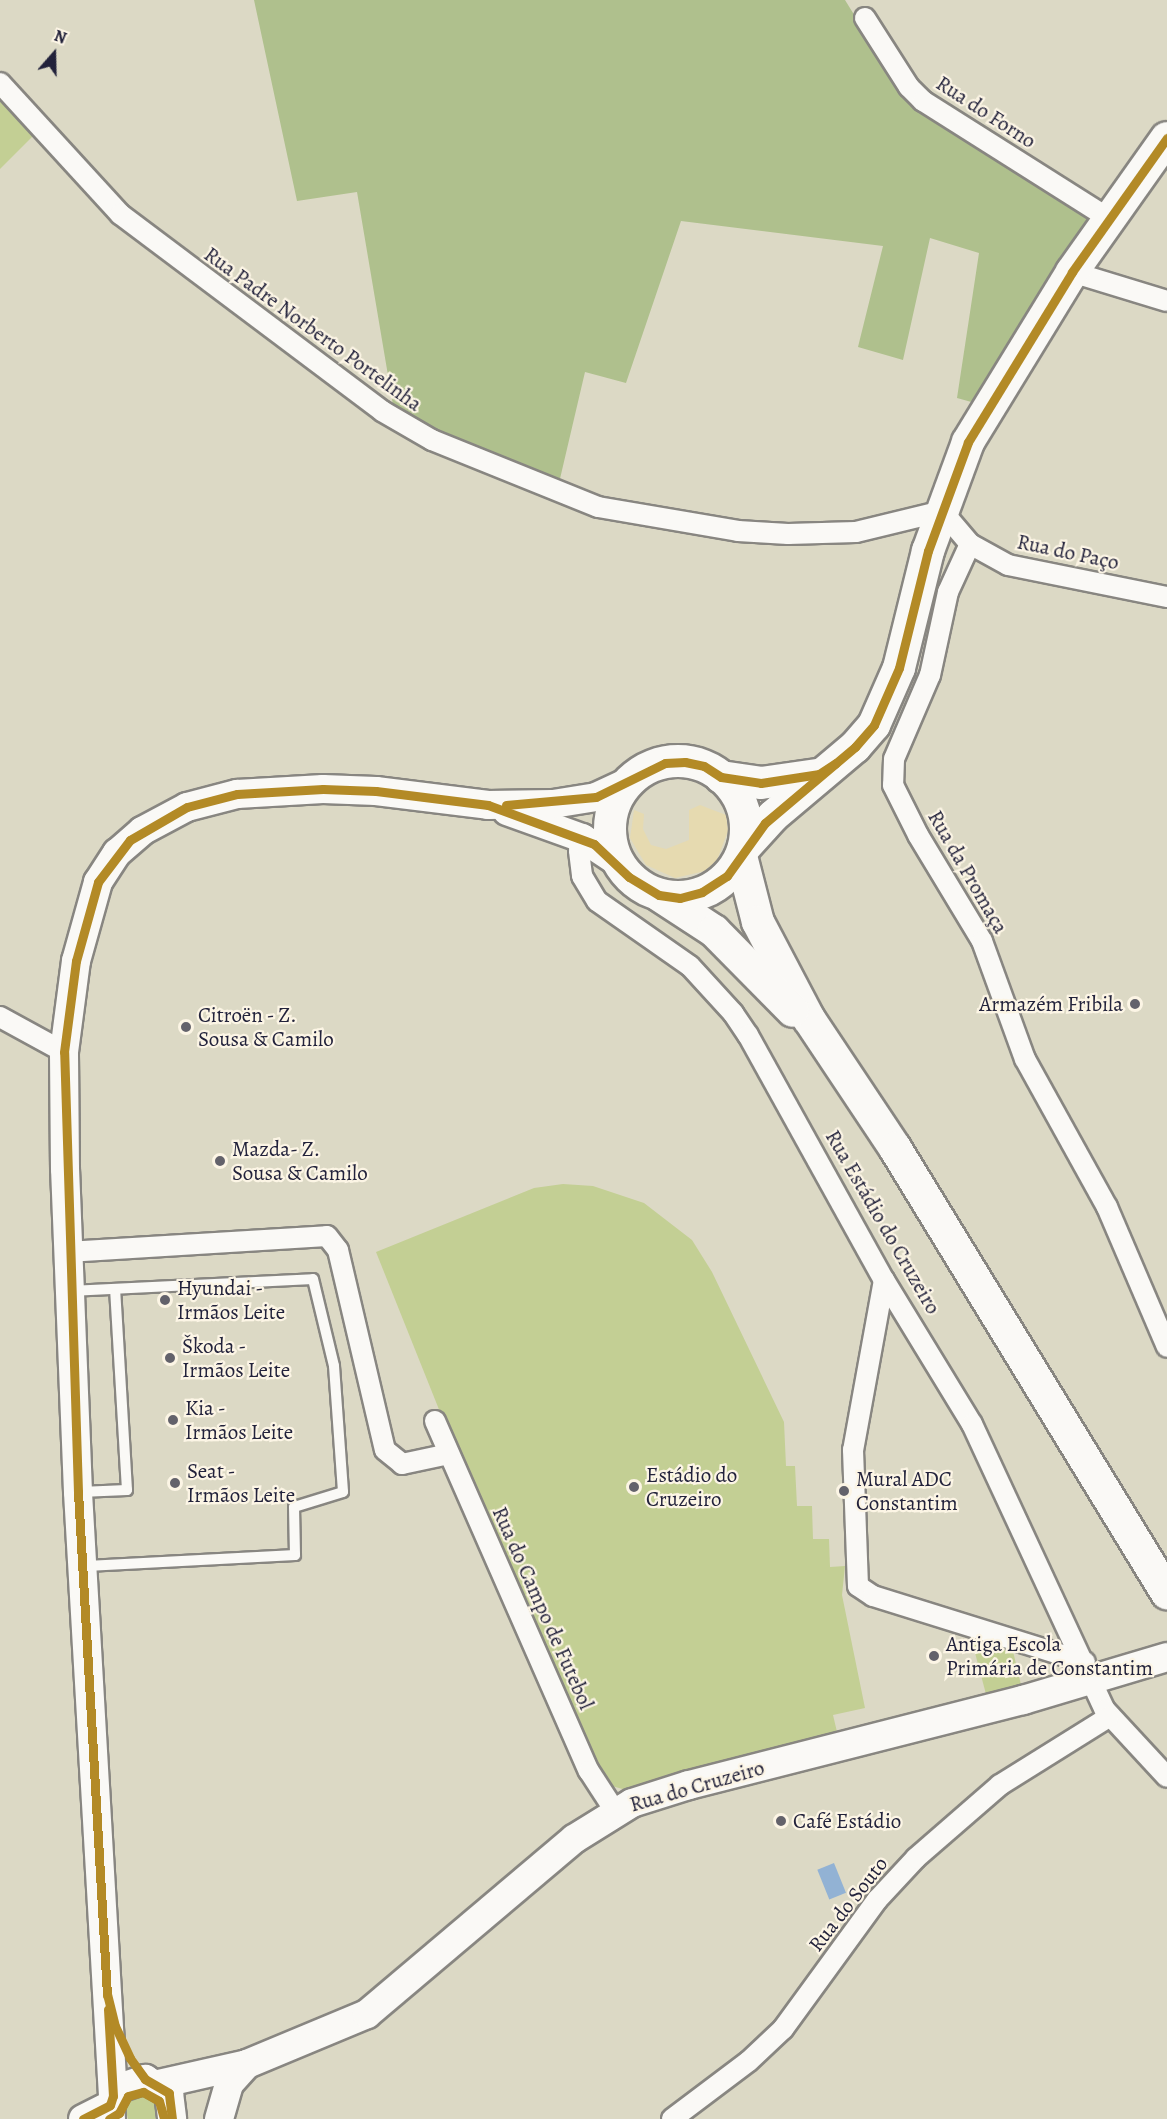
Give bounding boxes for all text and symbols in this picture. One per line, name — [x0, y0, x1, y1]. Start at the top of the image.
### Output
north arrow — [24, 24, 84, 84]
text: N — [51, 25, 69, 49]
street label: Rua do Forno — [931, 70, 1041, 154]
street label: Rua Padre Norberto Portelinha — [199, 242, 427, 416]
street label: Rua do Paço — [1015, 529, 1121, 575]
street label: Rua da Promaça — [923, 806, 1013, 938]
place label: Armazém Fribila — [979, 991, 1123, 1017]
marker: Armazém Fribila — [1128, 997, 1142, 1011]
place label: Citroën - Z. Sousa & Camilo — [198, 1002, 334, 1052]
marker: Citroën - Z. Sousa & Camilo — [179, 1020, 193, 1034]
street label: Rua Estádio do Cruzeiro — [820, 1126, 946, 1318]
place label: Mazda- Z. Sousa & Camilo — [232, 1136, 368, 1186]
marker: Mazda- Z. Sousa & Camilo — [213, 1154, 227, 1168]
place label: Hyundai - Irmãos Leite — [177, 1275, 285, 1325]
marker: Hyundai - Irmãos Leite — [158, 1293, 172, 1307]
place label: Škoda - Irmãos Leite — [182, 1333, 290, 1383]
marker: Škoda - Irmãos Leite — [163, 1351, 177, 1365]
place label: Kia - Irmãos Leite — [185, 1395, 293, 1445]
marker: Kia - Irmãos Leite — [166, 1413, 180, 1427]
place label: Seat - Irmãos Leite — [187, 1458, 295, 1508]
place label: Estádio do Cruzeiro — [646, 1462, 737, 1512]
place label: Mural ADC Constantim — [856, 1466, 958, 1516]
marker: Seat - Irmãos Leite — [168, 1476, 182, 1490]
marker: Estádio do Cruzeiro — [627, 1480, 641, 1494]
marker: Mural ADC Constantim — [837, 1484, 851, 1498]
street label: Rua do Campo de Futebol — [487, 1503, 599, 1713]
place label: Antiga Escola Primária de Constantim — [946, 1631, 1153, 1681]
marker: Antiga Escola Primária de Constantim — [927, 1649, 941, 1663]
street label: Rua do Cruzeiro — [627, 1755, 767, 1817]
place label: Café Estádio — [793, 1808, 901, 1834]
marker: Café Estádio — [774, 1814, 788, 1828]
street label: Rua do Souto — [803, 1852, 893, 1956]

